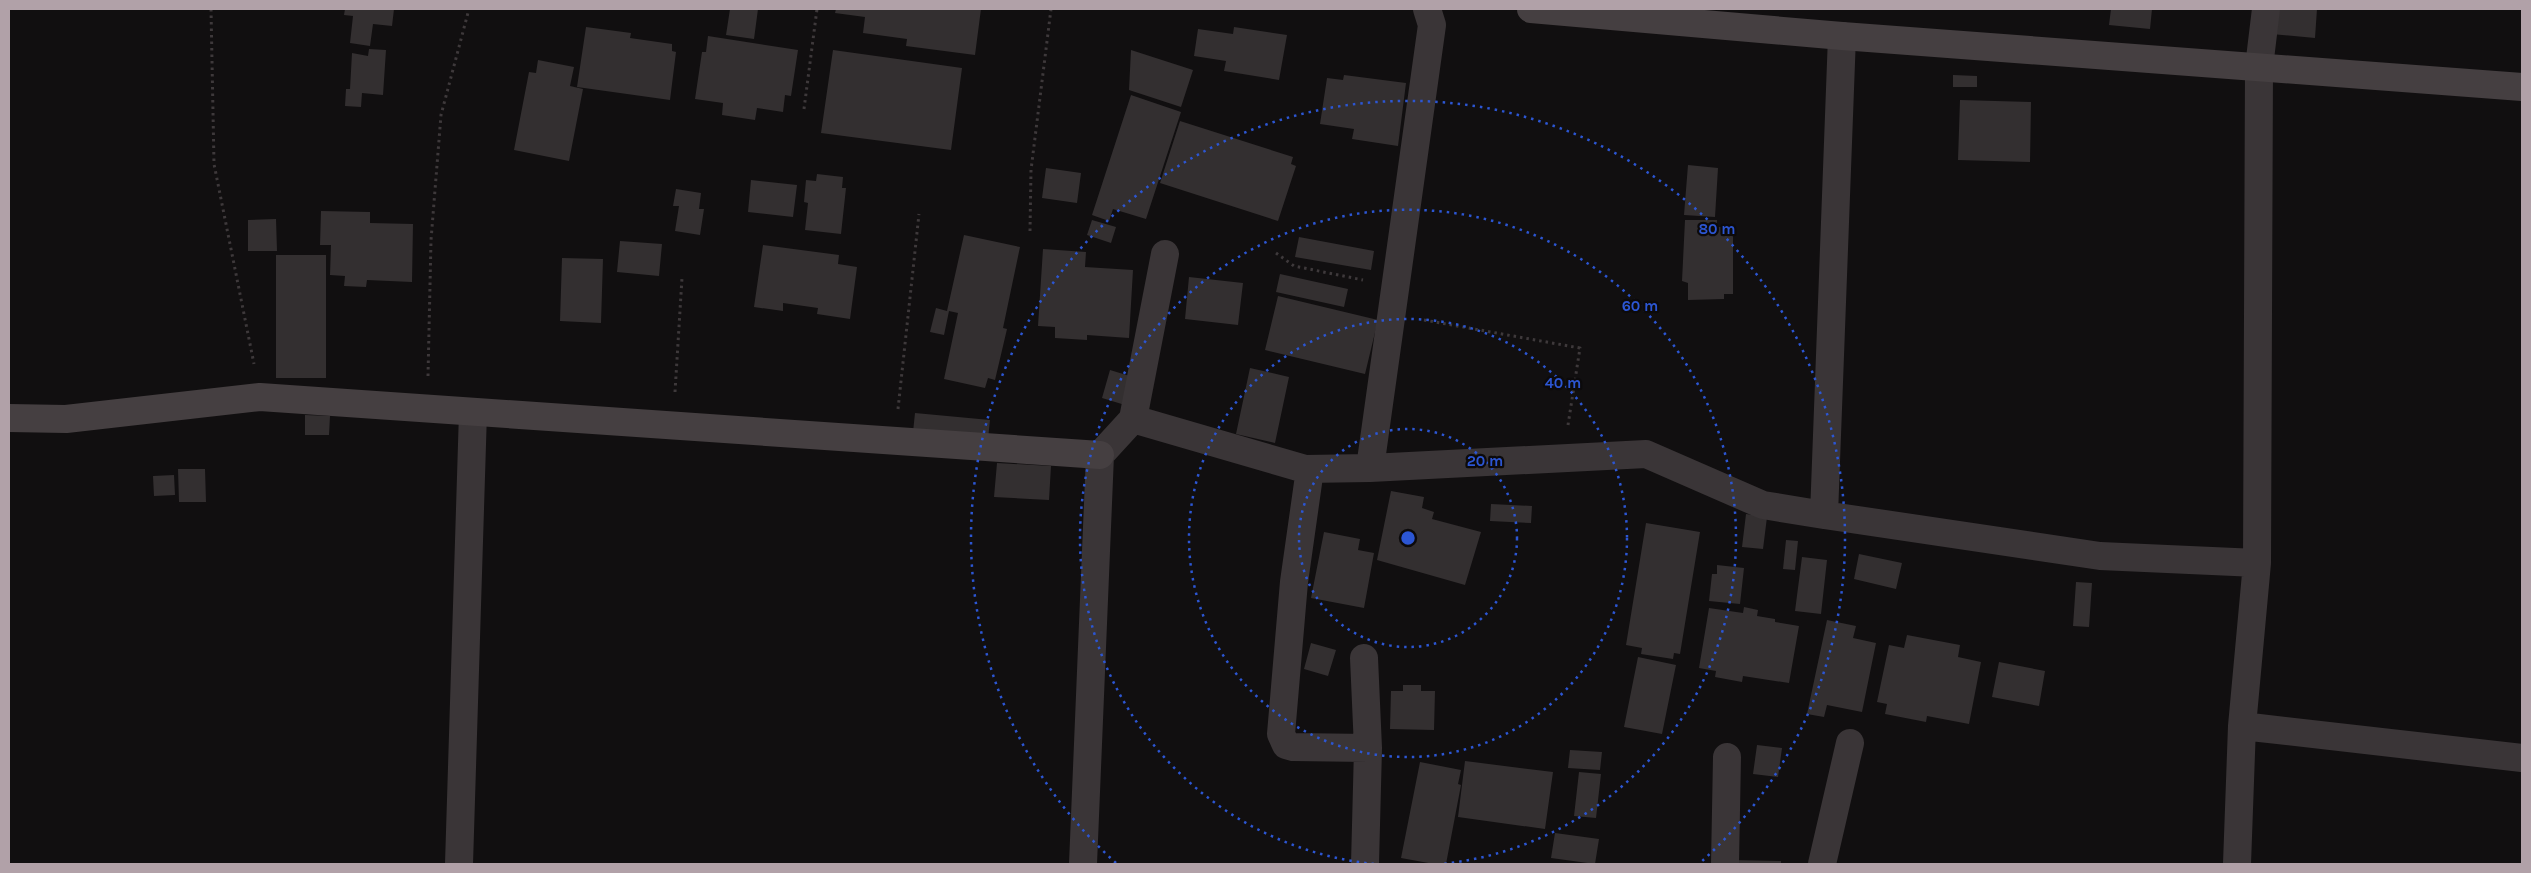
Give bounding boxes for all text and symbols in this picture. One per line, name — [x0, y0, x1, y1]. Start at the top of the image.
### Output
text: 80 m — [1698, 220, 1736, 238]
text: 60 m — [1622, 297, 1658, 315]
text: 40 m — [1545, 374, 1581, 392]
text: 20 m — [1467, 452, 1503, 470]
centre of rings — [1399, 529, 1417, 547]

